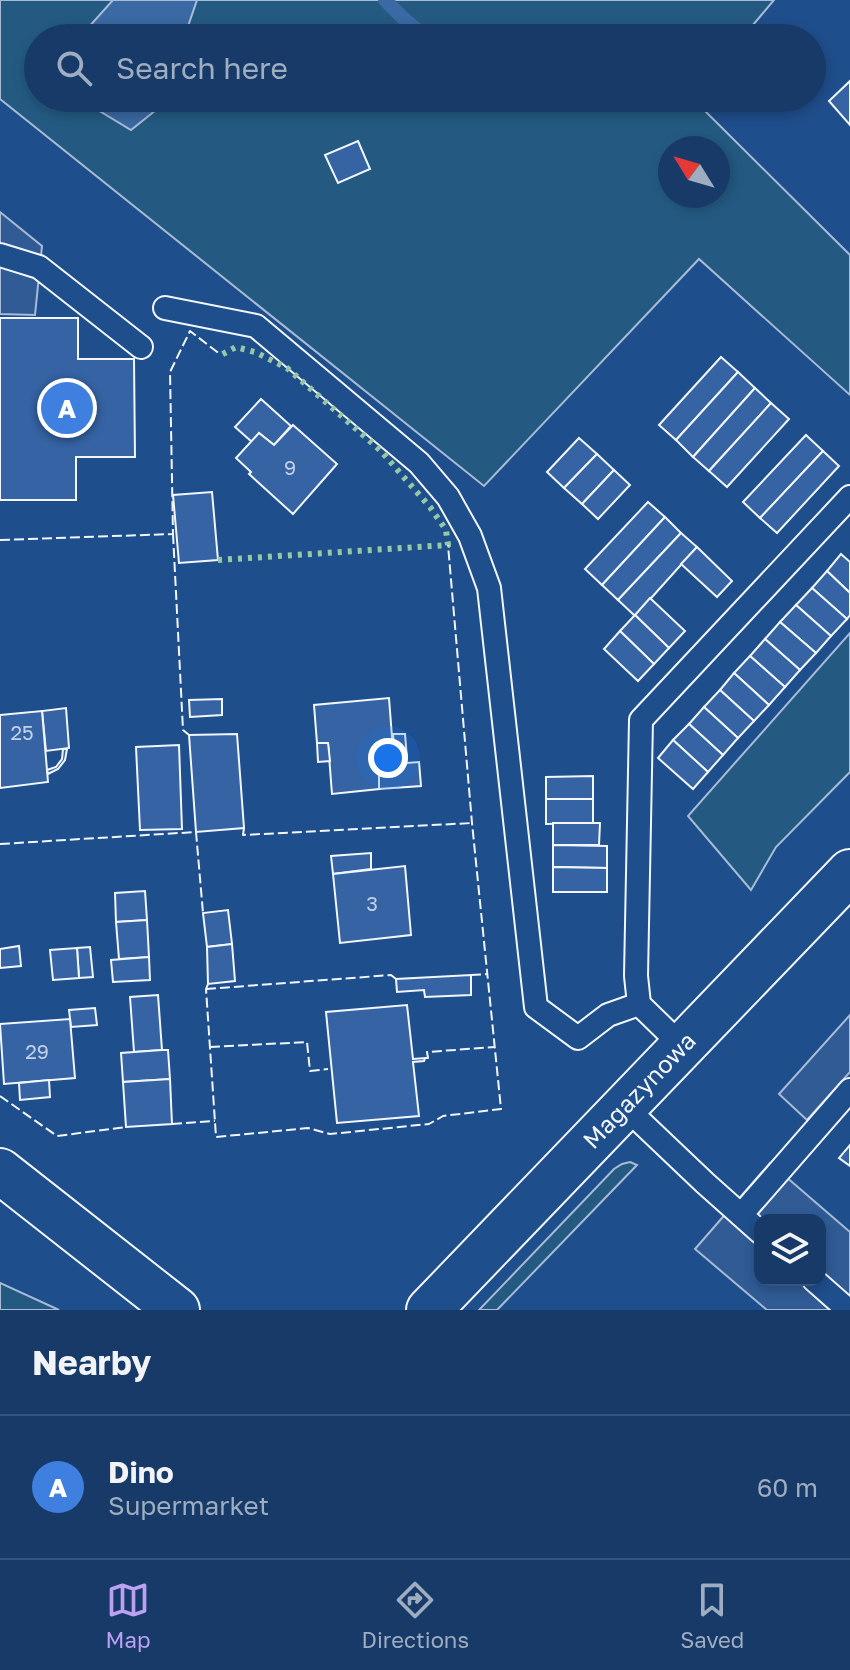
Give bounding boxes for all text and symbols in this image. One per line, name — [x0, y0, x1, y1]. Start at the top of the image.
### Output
search box — [24, 24, 826, 112]
icon: search — [52, 46, 96, 90]
text: Search here — [116, 50, 288, 86]
north arrow — [658, 136, 730, 208]
pin: A — [41, 378, 93, 438]
house number: 9 — [284, 455, 296, 479]
house number: 25 — [10, 720, 34, 744]
your location — [368, 738, 408, 778]
house number: 3 — [366, 891, 378, 915]
street label: Magazynowa — [576, 1026, 701, 1154]
house number: 29 — [25, 1039, 49, 1063]
map controls — [754, 1214, 826, 1286]
button: layers — [754, 1214, 826, 1286]
text: Nearby — [32, 1342, 152, 1382]
text: Dino — [108, 1454, 174, 1490]
text: A — [49, 1472, 67, 1503]
text: 60 m — [757, 1472, 818, 1503]
text: Supermarket — [108, 1490, 269, 1521]
tab: Map — [106, 1578, 150, 1653]
tab: Directions — [362, 1578, 469, 1653]
tab: Saved — [680, 1578, 744, 1653]

